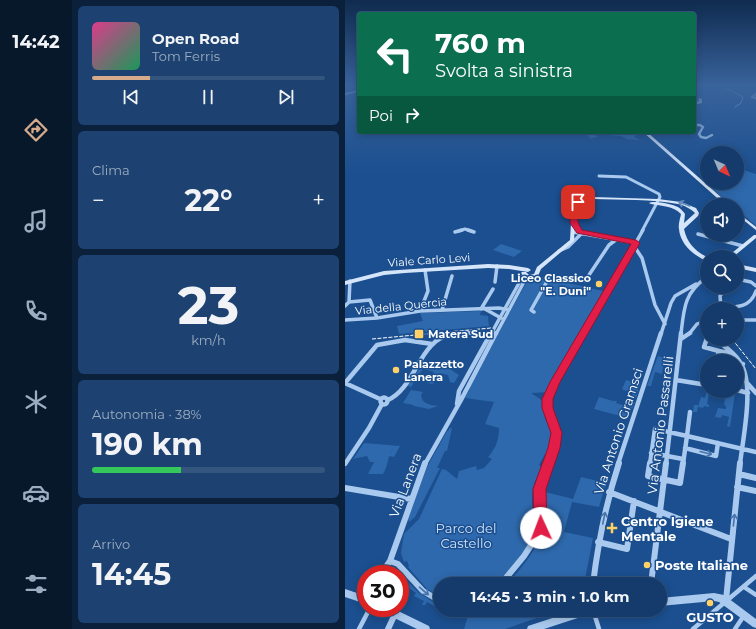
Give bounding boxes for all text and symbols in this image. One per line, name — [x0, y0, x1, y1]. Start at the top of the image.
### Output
text: 760 m — [435, 26, 526, 60]
icon: left — [369, 28, 421, 80]
text: Open Road — [152, 29, 240, 48]
text: 14:42 — [12, 31, 60, 53]
text: Tom Ferris — [152, 48, 220, 64]
text: Svolta a sinistra — [435, 60, 573, 82]
icon: previous — [120, 86, 142, 108]
icon: pause — [197, 86, 219, 108]
icon: next — [275, 86, 297, 108]
icon: right — [401, 104, 423, 126]
text: Poi — [369, 106, 393, 125]
icon: directions — [22, 116, 50, 144]
north arrow — [700, 146, 744, 190]
map controls — [700, 146, 744, 398]
text: Clima — [92, 162, 130, 178]
text: 22° — [185, 182, 232, 219]
pin — [561, 185, 595, 219]
text: − — [92, 187, 105, 214]
text: + — [312, 187, 325, 214]
icon: arrive — [567, 191, 589, 213]
button: sound — [700, 198, 744, 242]
one-way arrow — [678, 200, 690, 208]
icon: music — [22, 207, 50, 235]
street label: Viale Carlo Levi — [387, 250, 471, 270]
button: search — [700, 250, 744, 294]
place label: Liceo Classico "E. Duni" — [511, 271, 591, 298]
text: 23 — [178, 274, 239, 337]
marker: Liceo Classico "E. Duni" — [594, 279, 604, 289]
street label: Via della Quercia — [354, 294, 448, 318]
icon: phone — [22, 297, 50, 325]
button: + — [700, 302, 744, 346]
place label: Matera Sud — [428, 327, 493, 341]
marker: Matera Sud — [413, 328, 425, 340]
text: km/h — [191, 332, 226, 348]
button: − — [700, 354, 744, 398]
street label: Via Antonio Passarelli — [644, 355, 676, 495]
place label: Palazzetto Lanera — [404, 357, 464, 384]
marker: Palazzetto Lanera — [391, 365, 401, 375]
street label: Via Antonio Gramsci — [590, 366, 646, 496]
icon: climate — [22, 388, 50, 416]
text: Autonomia · 38% — [92, 406, 201, 422]
text: 190 km — [92, 426, 203, 463]
one-way arrow — [700, 450, 713, 458]
street label: Via Lanera — [385, 451, 425, 519]
icon: car — [22, 479, 50, 507]
position arrow — [520, 507, 562, 549]
one-way arrow — [600, 512, 608, 525]
place label: Centro Igiene Mentale — [621, 513, 713, 544]
one-way arrow — [730, 514, 737, 527]
park label: Parco del Castello — [436, 520, 496, 551]
marker: Centro Igiene Mentale — [606, 522, 618, 534]
text: Arrivo — [92, 536, 130, 552]
text: 14:45 — [92, 556, 171, 593]
place label: Poste Italiane — [655, 557, 748, 573]
marker: Poste Italiane — [642, 560, 652, 570]
speed limit sign: 30 — [357, 565, 409, 617]
icon: filters — [22, 570, 50, 598]
one-way arrow — [419, 586, 430, 595]
text: 14:45 · 3 min · 1.0 km — [471, 587, 629, 606]
marker: GUSTO — [705, 598, 715, 608]
place label: GUSTO — [686, 609, 734, 625]

